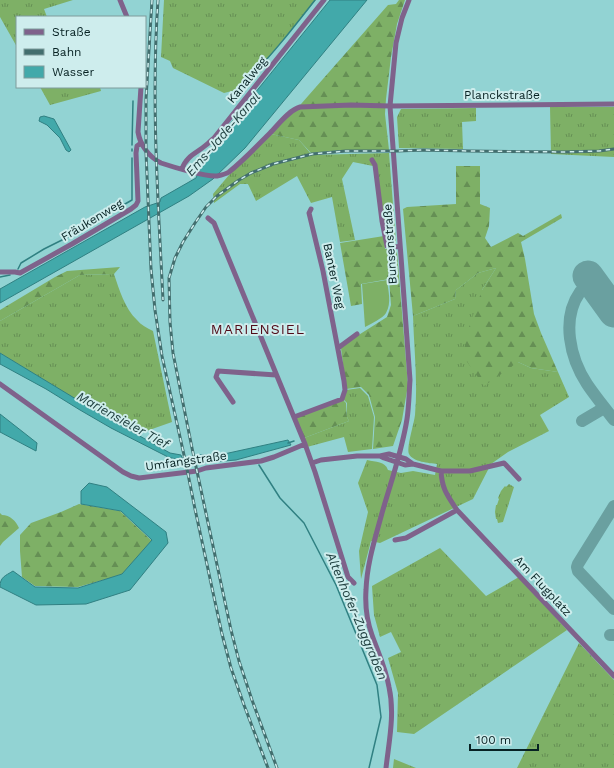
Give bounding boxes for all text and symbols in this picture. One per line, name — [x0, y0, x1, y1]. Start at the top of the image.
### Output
legend — [16, 16, 146, 88]
text: Straße — [52, 25, 91, 39]
text: Bahn — [52, 45, 81, 59]
street label: Kanalweg — [224, 54, 270, 106]
text: Wasser — [52, 65, 94, 79]
street label: Planckstraße — [464, 88, 540, 102]
water label: Ems-Jade-Kanal — [183, 89, 263, 179]
street label: Fräukenweg — [59, 196, 126, 244]
street label: Bunsenstraße — [380, 203, 400, 285]
street label: Banter Weg — [320, 242, 348, 311]
district label: MARIENSIEL — [211, 321, 305, 337]
water label: Mariensieler Tief — [74, 388, 173, 452]
street label: Umfangstraße — [144, 448, 228, 474]
water label: Altenhofer-Zuggraben — [323, 549, 391, 682]
street label: Am Flugplatz — [511, 553, 575, 619]
scale bar — [470, 726, 538, 752]
text: 100 m — [476, 733, 511, 747]

